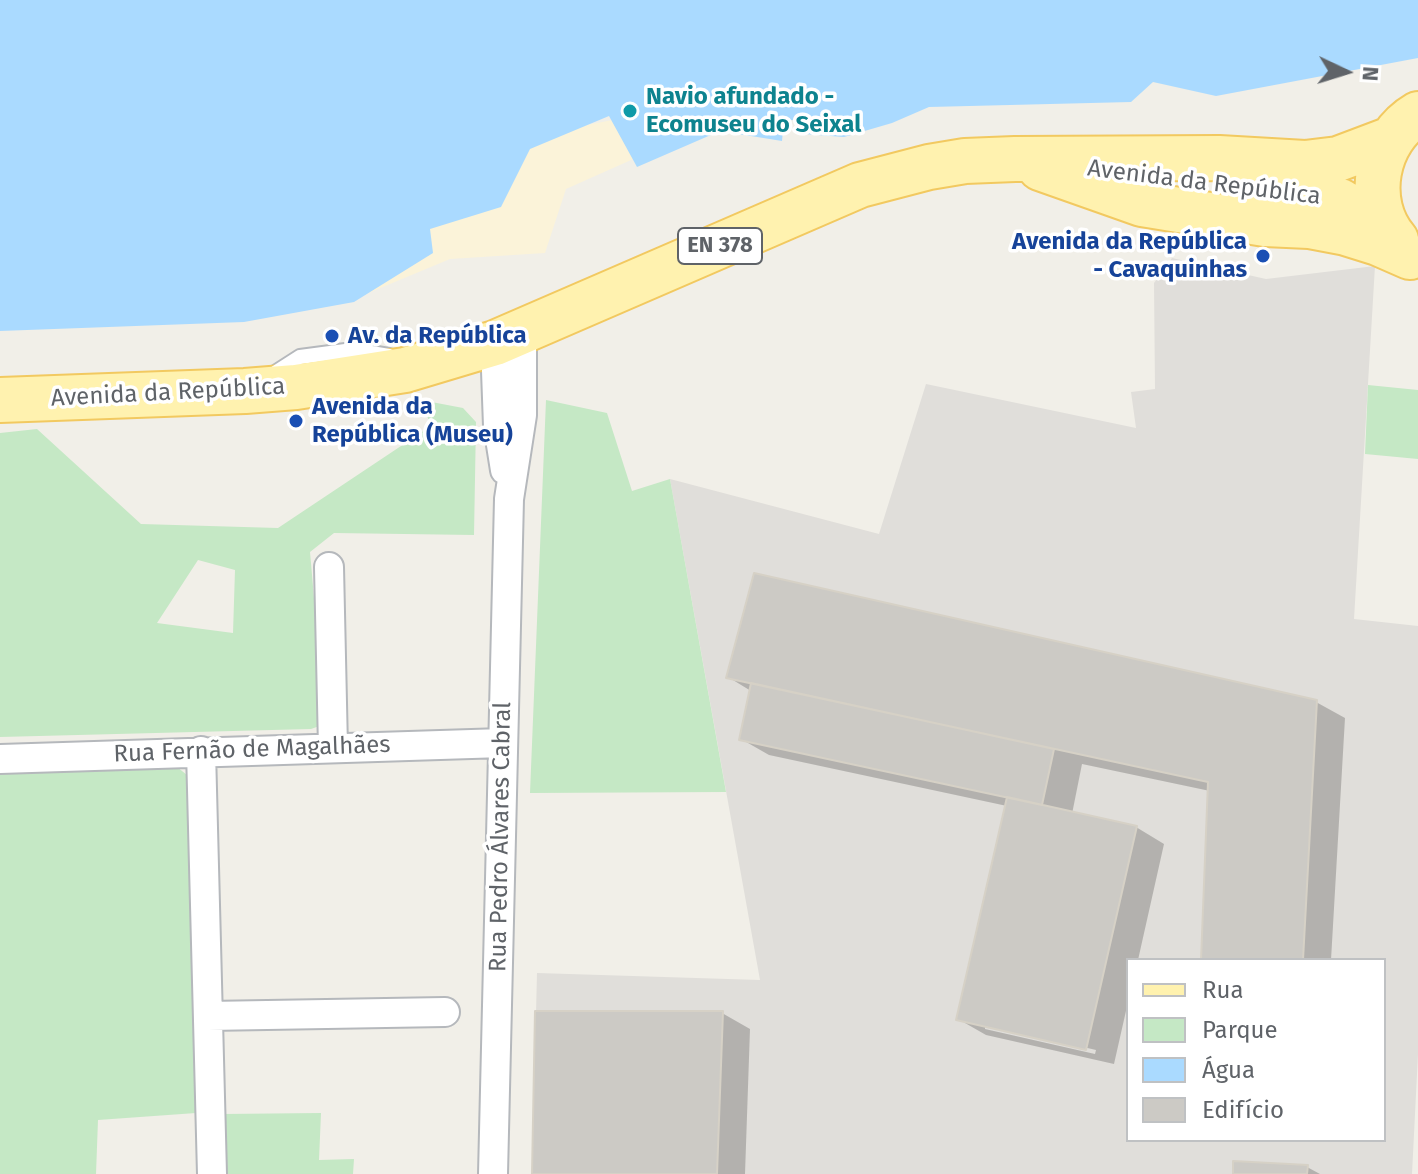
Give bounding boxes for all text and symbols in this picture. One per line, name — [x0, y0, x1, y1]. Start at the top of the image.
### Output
north arrow — [1306, 32, 1386, 112]
text: N — [1356, 65, 1384, 82]
place label: Navio afundado - Ecomuseu do Seixal — [646, 83, 861, 139]
marker: Navio afundado - Ecomuseu do Seixal — [621, 102, 639, 120]
street label: Avenida da República — [1086, 154, 1322, 212]
road number: EN 378 — [678, 228, 762, 264]
place label: Avenida da República - Cavaquinhas — [1012, 228, 1247, 284]
marker: Avenida da República - Cavaquinhas — [1254, 247, 1272, 265]
place label: Av. da República — [348, 322, 527, 350]
marker: Av. da República — [323, 327, 341, 345]
street label: Avenida da República — [50, 372, 286, 414]
place label: Avenida da República (Museu) — [312, 393, 513, 449]
marker: Avenida da República (Museu) — [287, 412, 305, 430]
street label: Rua Pedro Álvares Cabral — [484, 702, 518, 972]
street label: Rua Fernão de Magalhães — [113, 731, 391, 769]
legend — [1126, 958, 1386, 1142]
text: Rua — [1202, 976, 1244, 1004]
text: Parque — [1202, 1016, 1278, 1044]
text: Água — [1202, 1056, 1255, 1084]
text: Edifício — [1202, 1096, 1284, 1124]

